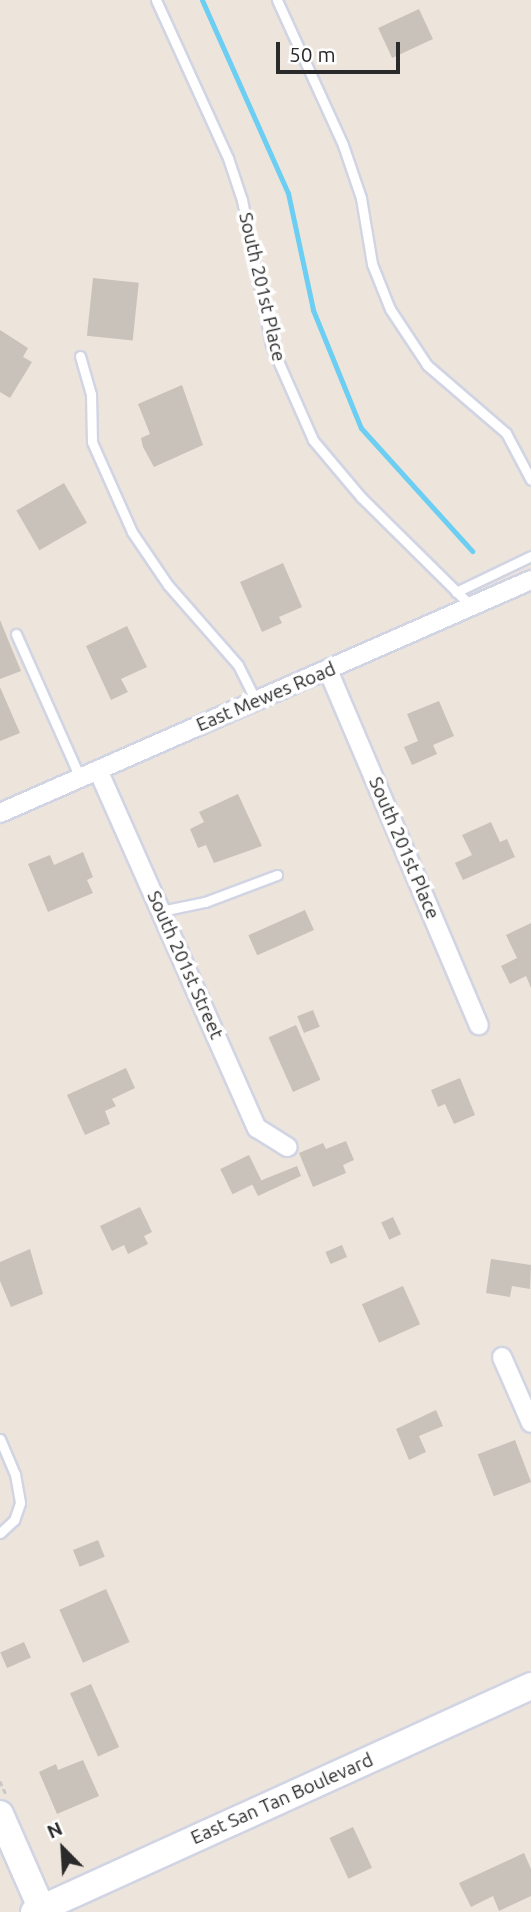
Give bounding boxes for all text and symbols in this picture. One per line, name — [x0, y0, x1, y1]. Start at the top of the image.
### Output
scale bar — [279, 28, 403, 72]
text: 50 m — [289, 42, 336, 66]
street label: South 201st Place — [234, 210, 290, 364]
street label: East Mewes Road — [193, 657, 339, 737]
street label: South 201st Place — [364, 773, 444, 923]
street label: South 201st Street — [142, 887, 228, 1043]
street label: East San Tan Boulevard — [187, 1749, 377, 1849]
north arrow — [28, 1814, 98, 1884]
text: N — [44, 1817, 65, 1843]

